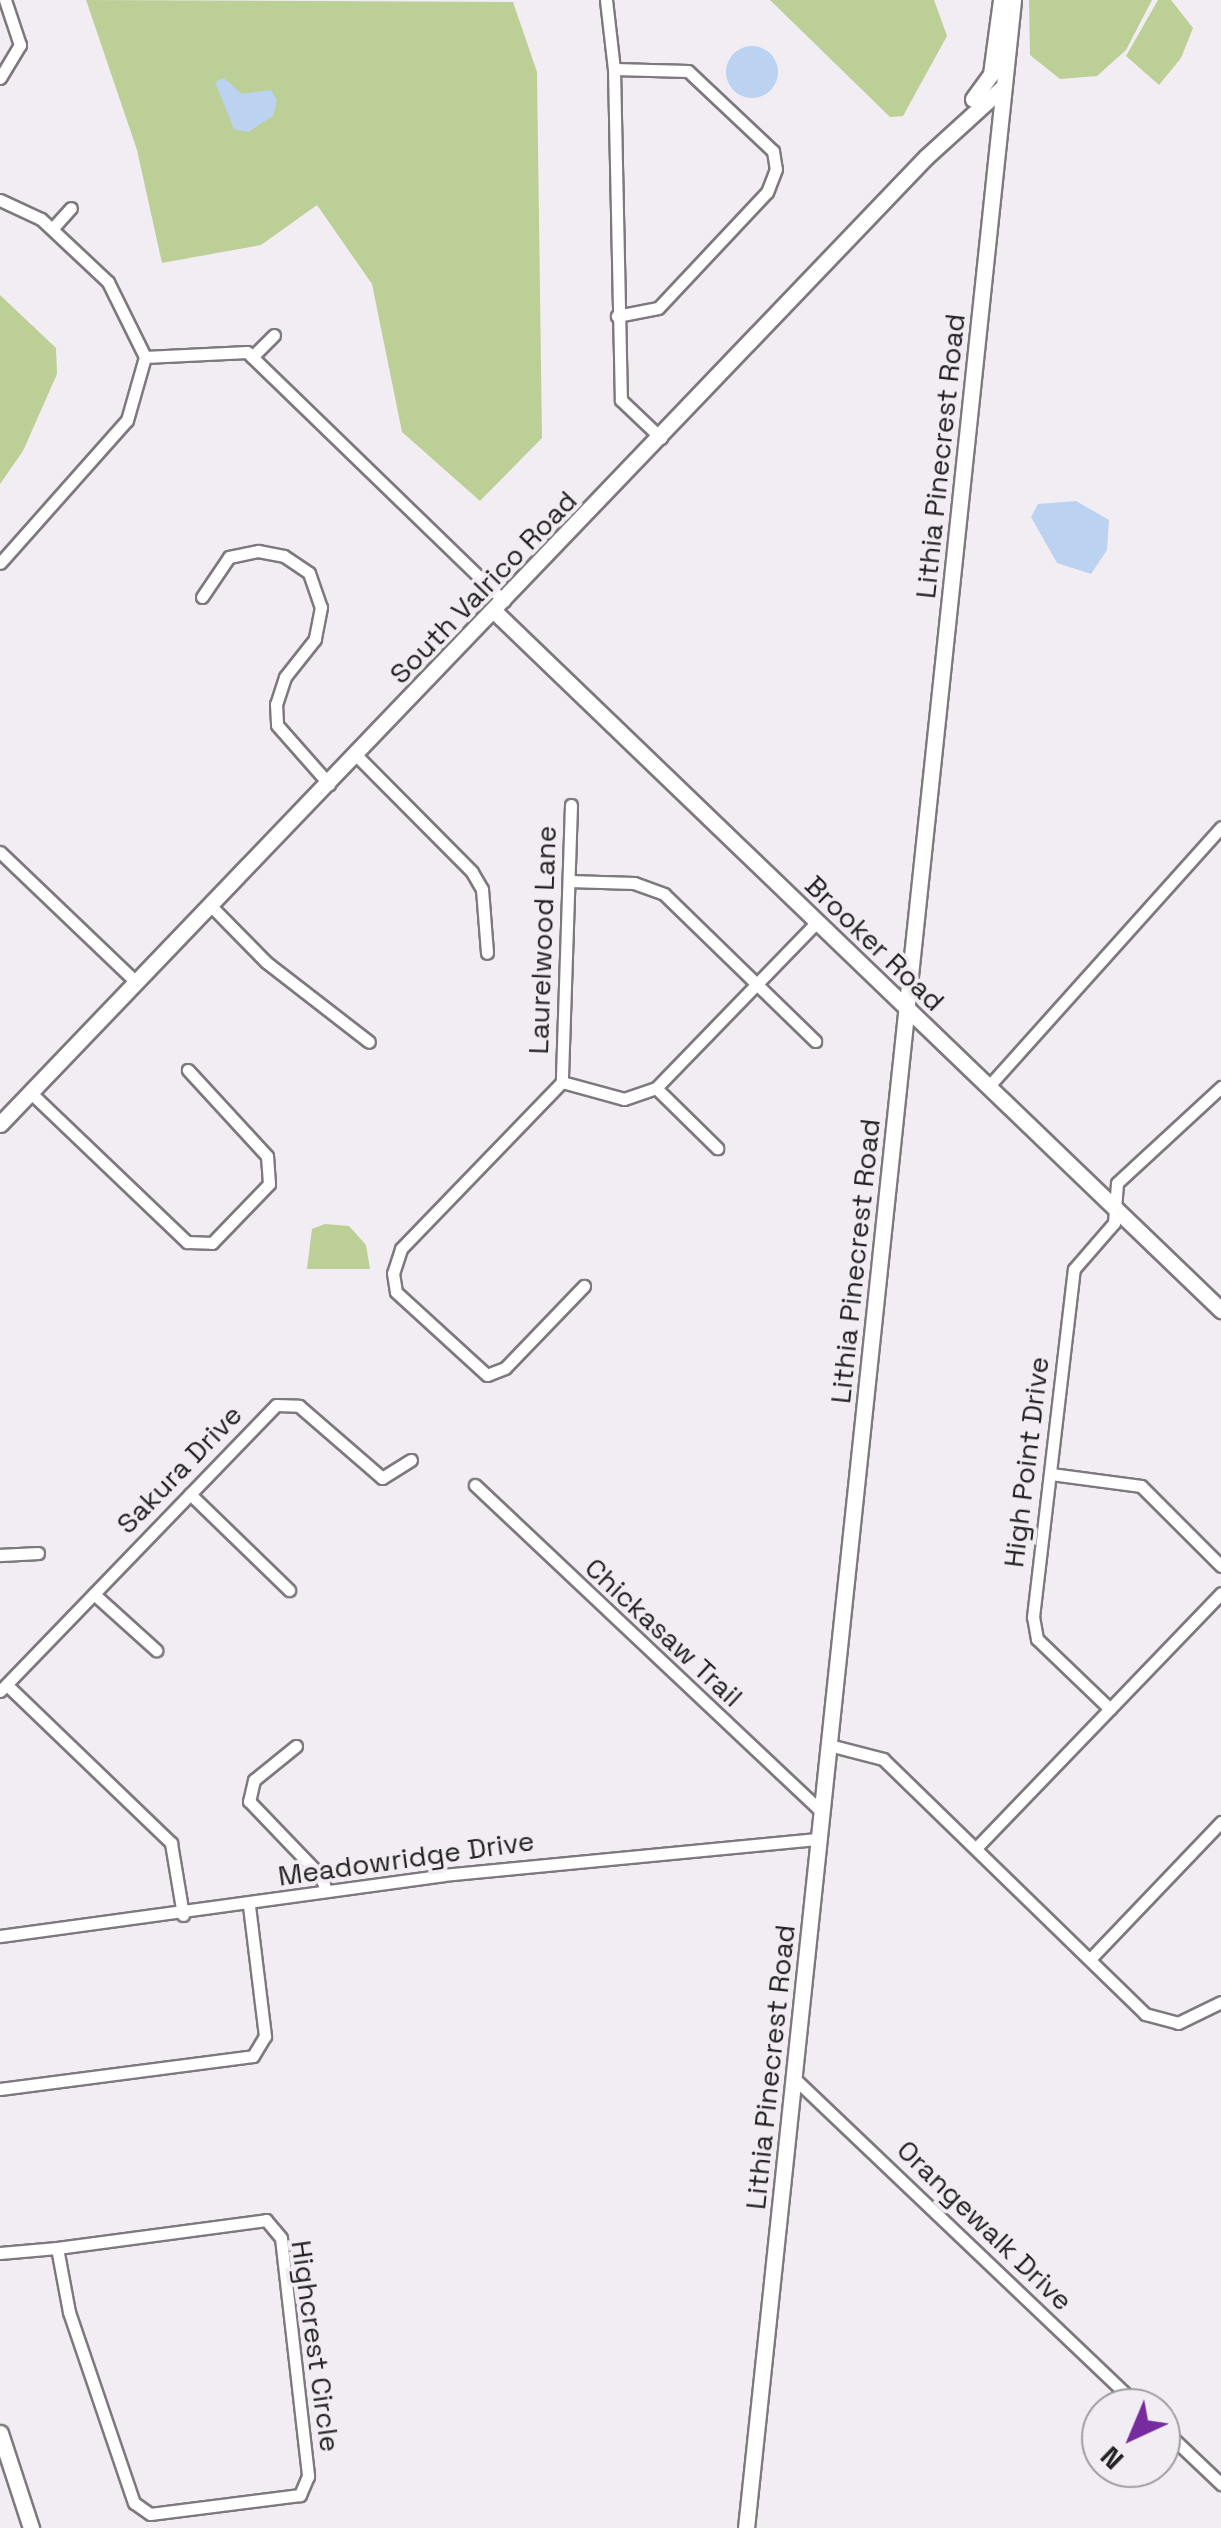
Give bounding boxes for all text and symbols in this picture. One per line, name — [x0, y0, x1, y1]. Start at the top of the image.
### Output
street label: Lithia Pinecrest Road — [908, 312, 972, 600]
street label: South Valrico Road — [382, 483, 584, 691]
street label: Laurelwood Lane — [521, 825, 563, 1055]
street label: Brooker Road — [798, 868, 952, 1018]
street label: Lithia Pinecrest Road — [823, 1117, 887, 1405]
street label: High Point Drive — [996, 1355, 1056, 1569]
street label: Sakura Drive — [109, 1398, 249, 1540]
street label: Chickasaw Trail — [578, 1550, 750, 1714]
street label: Meadowridge Drive — [276, 1823, 536, 1893]
street label: Lithia Pinecrest Road — [738, 1923, 802, 2211]
street label: Orangewalk Drive — [890, 2133, 1080, 2317]
street label: Highcrest Circle — [285, 2238, 347, 2454]
north arrow — [1081, 2388, 1181, 2488]
text: N — [1092, 2439, 1131, 2478]

